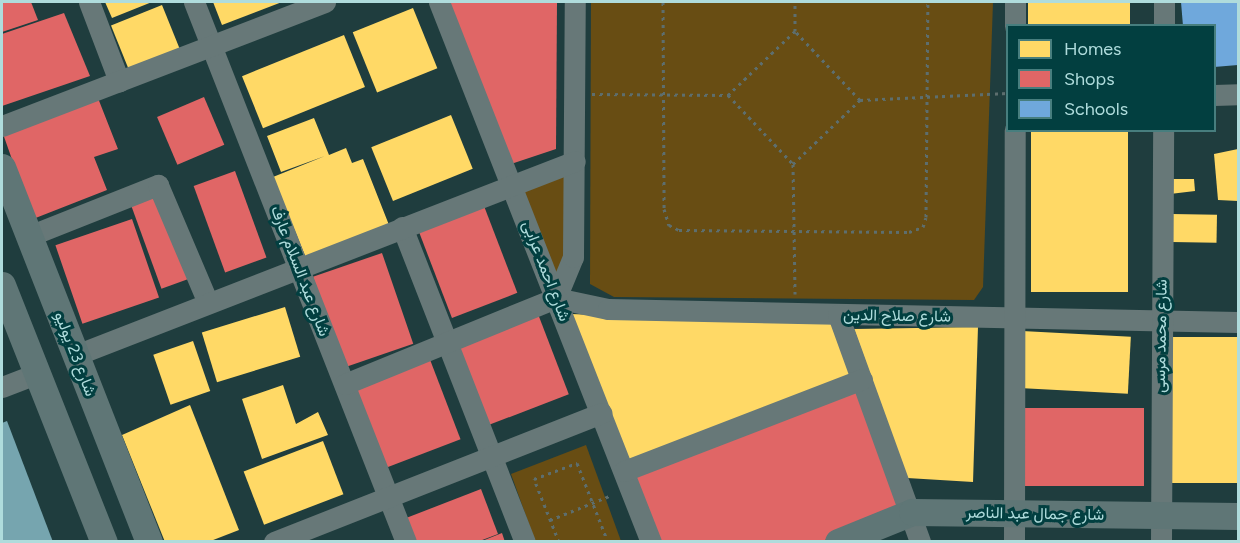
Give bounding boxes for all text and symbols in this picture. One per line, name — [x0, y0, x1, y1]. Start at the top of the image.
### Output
legend — [1006, 24, 1216, 132]
text: Homes — [1064, 38, 1122, 60]
text: Shops — [1064, 68, 1115, 90]
text: Schools — [1064, 98, 1128, 120]
street label: شارع عبد السلام عارف — [266, 203, 334, 339]
street label: شارع احمد عرابى — [518, 218, 574, 324]
street label: شارع محمد مرسى — [1150, 279, 1172, 393]
street label: شارع صلاح الدين — [843, 305, 951, 327]
street label: شارع 23 يوليو — [50, 309, 100, 399]
street label: شارع جمال عبد الناصر — [966, 503, 1104, 525]

